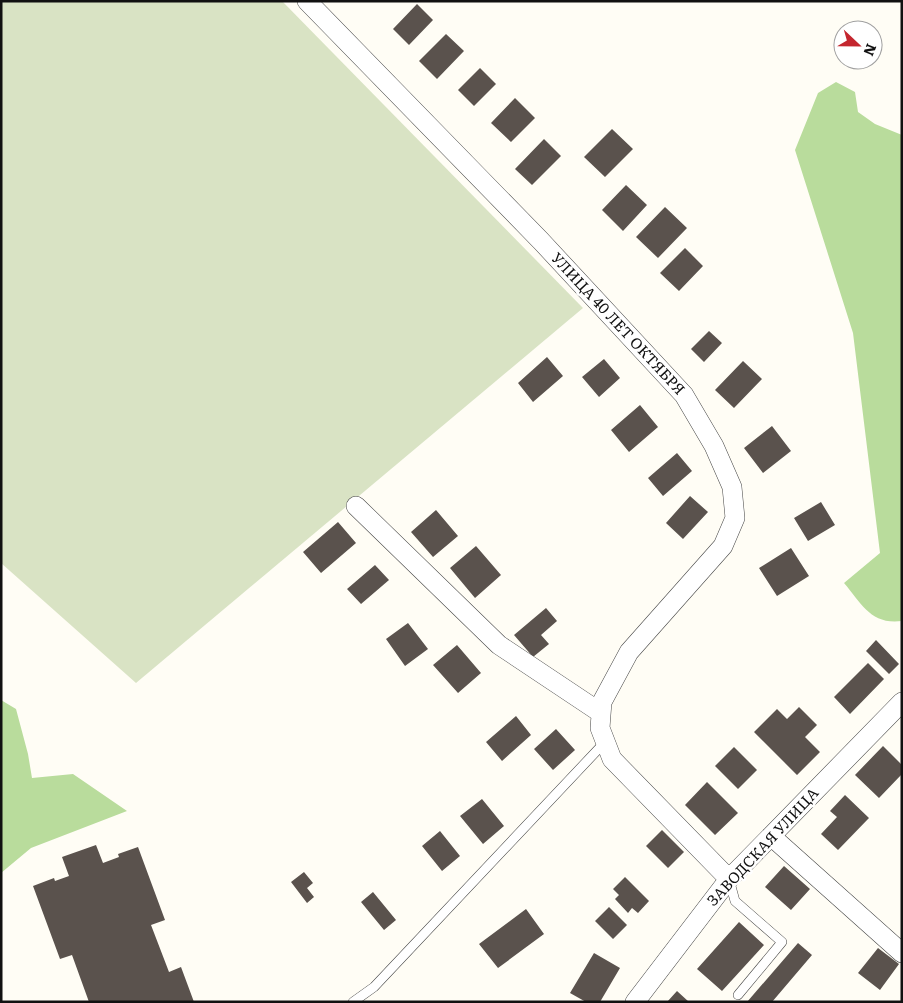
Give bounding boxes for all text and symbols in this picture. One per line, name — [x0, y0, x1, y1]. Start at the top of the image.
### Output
north arrow — [833, 20, 883, 70]
text: N — [859, 41, 882, 60]
street label: УЛИЦА 40 ЛЕТ ОКТЯБРЯ — [547, 247, 691, 399]
street label: ЗАВОДСКАЯ УЛИЦА — [701, 781, 823, 910]

